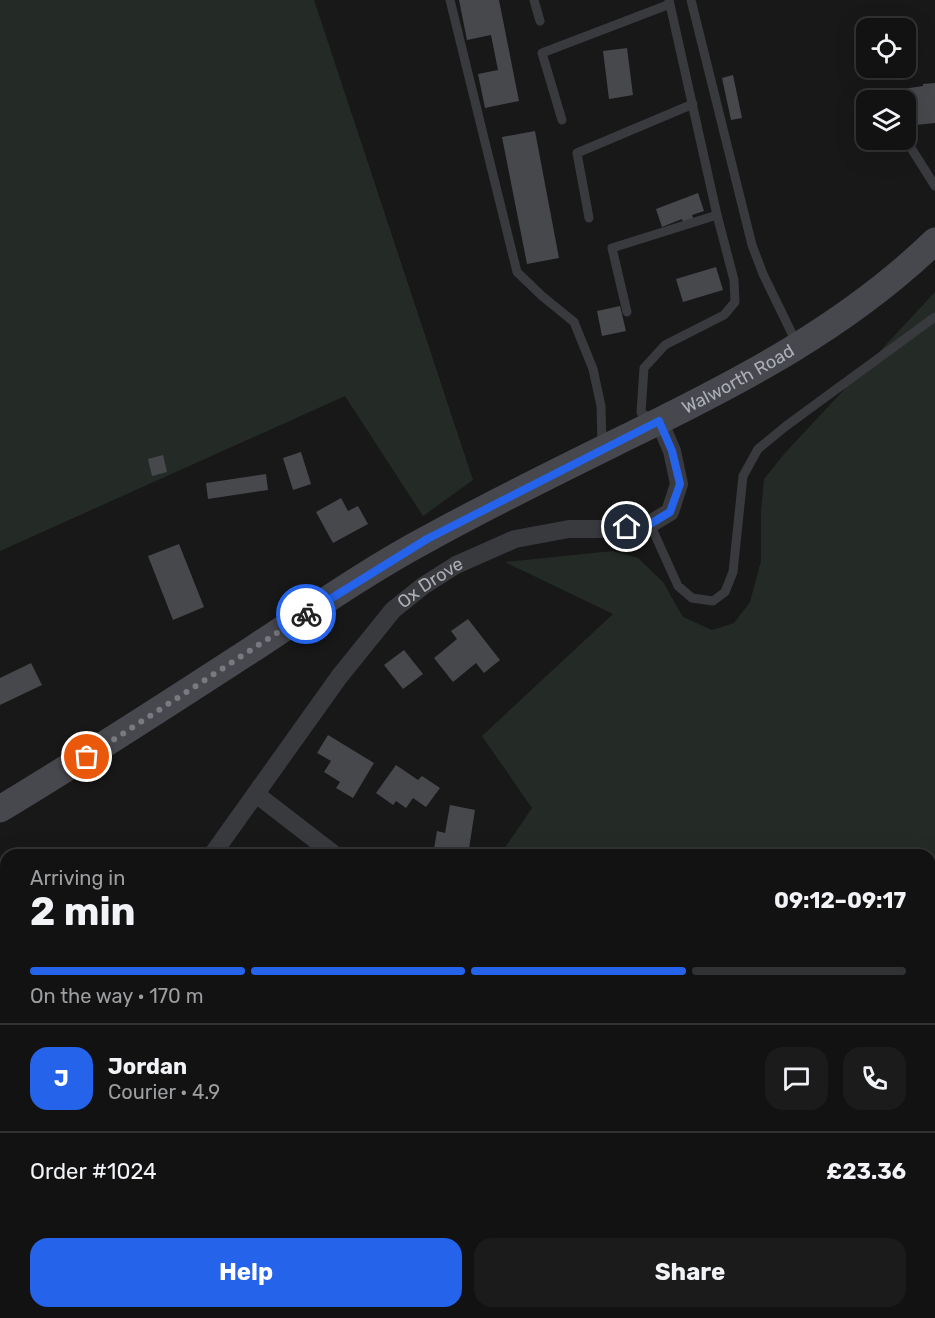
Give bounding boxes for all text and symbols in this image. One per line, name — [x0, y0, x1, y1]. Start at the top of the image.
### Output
map controls — [856, 18, 916, 150]
button: locate — [856, 18, 916, 78]
button: layers — [856, 90, 916, 150]
street label: Walworth Road — [678, 340, 798, 419]
pin — [601, 501, 652, 552]
icon: home — [610, 510, 643, 543]
street label: Ox Drove — [393, 552, 466, 613]
courier — [276, 584, 336, 644]
icon: bike — [290, 598, 323, 631]
pin — [61, 731, 112, 782]
icon: bag — [70, 740, 103, 773]
text: Arriving in — [30, 866, 125, 890]
text: 09:12–09:17 — [774, 887, 906, 914]
text: 2 min — [30, 889, 136, 935]
text: On the way · 170 m — [30, 984, 203, 1008]
button: chat — [765, 1047, 828, 1110]
button: phone — [843, 1047, 906, 1110]
text: Jordan — [108, 1053, 187, 1080]
text: J — [54, 1065, 69, 1092]
text: Courier · 4.9 — [108, 1080, 220, 1104]
text: Order #1024 — [30, 1158, 157, 1185]
text: £23.36 — [826, 1158, 906, 1185]
button: Help — [30, 1238, 462, 1307]
button: Share — [474, 1238, 906, 1307]

